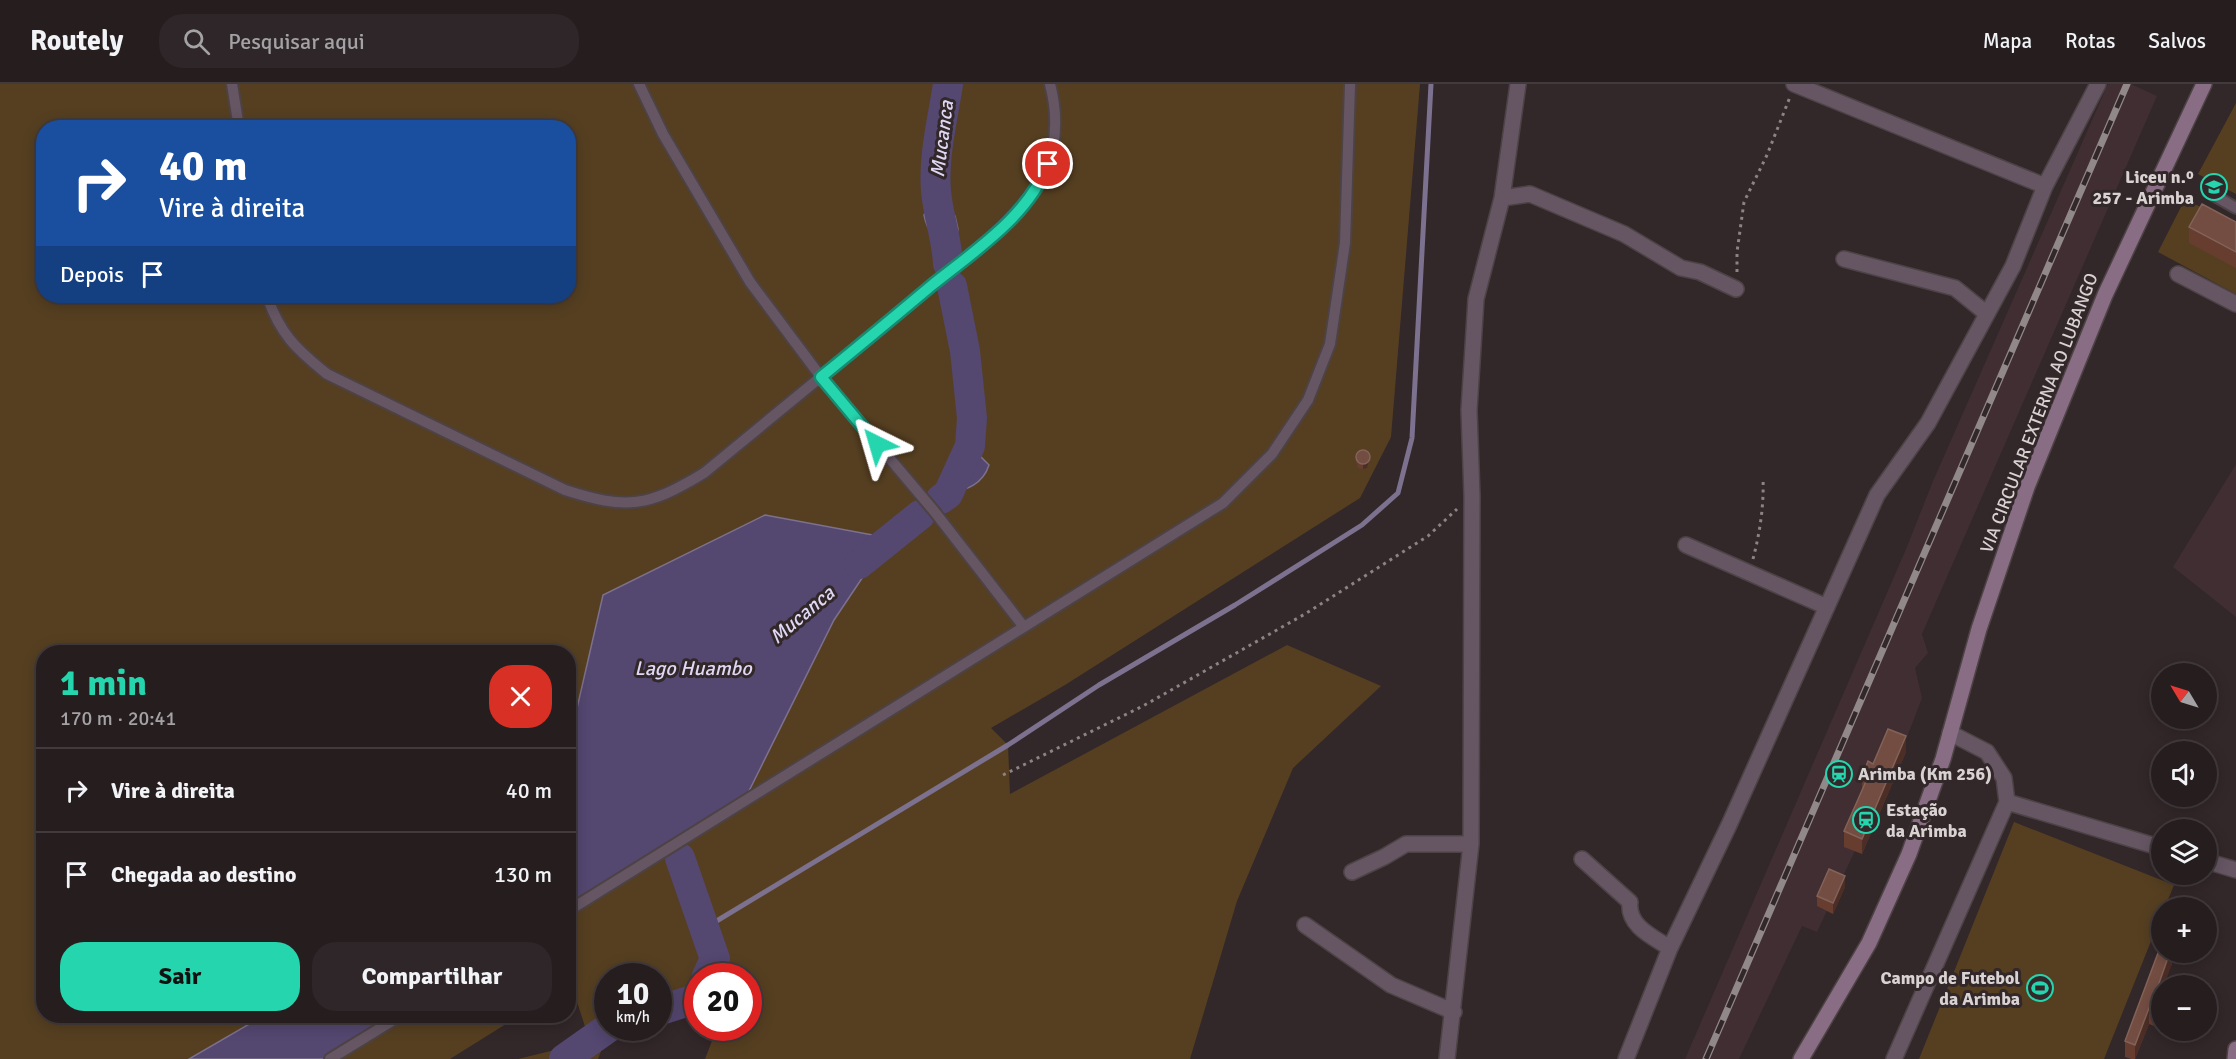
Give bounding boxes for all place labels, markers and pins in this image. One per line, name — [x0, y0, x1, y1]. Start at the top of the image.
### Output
pin — [1022, 138, 1073, 189]
place label: Liceu n.º 257 - Arimba — [2092, 166, 2194, 209]
school or university icon: Liceu n.º 257 - Arimba — [2199, 172, 2229, 202]
station icon: Arimba (Km 256) — [1824, 759, 1854, 789]
place label: Arimba (Km 256) — [1858, 763, 1992, 785]
place label: Estação da Arimba — [1886, 799, 1967, 842]
station icon: Estação da Arimba — [1851, 805, 1881, 835]
place label: Campo de Futebol da Arimba — [1880, 967, 2020, 1010]
sports icon: Campo de Futebol da Arimba — [2025, 973, 2055, 1003]

